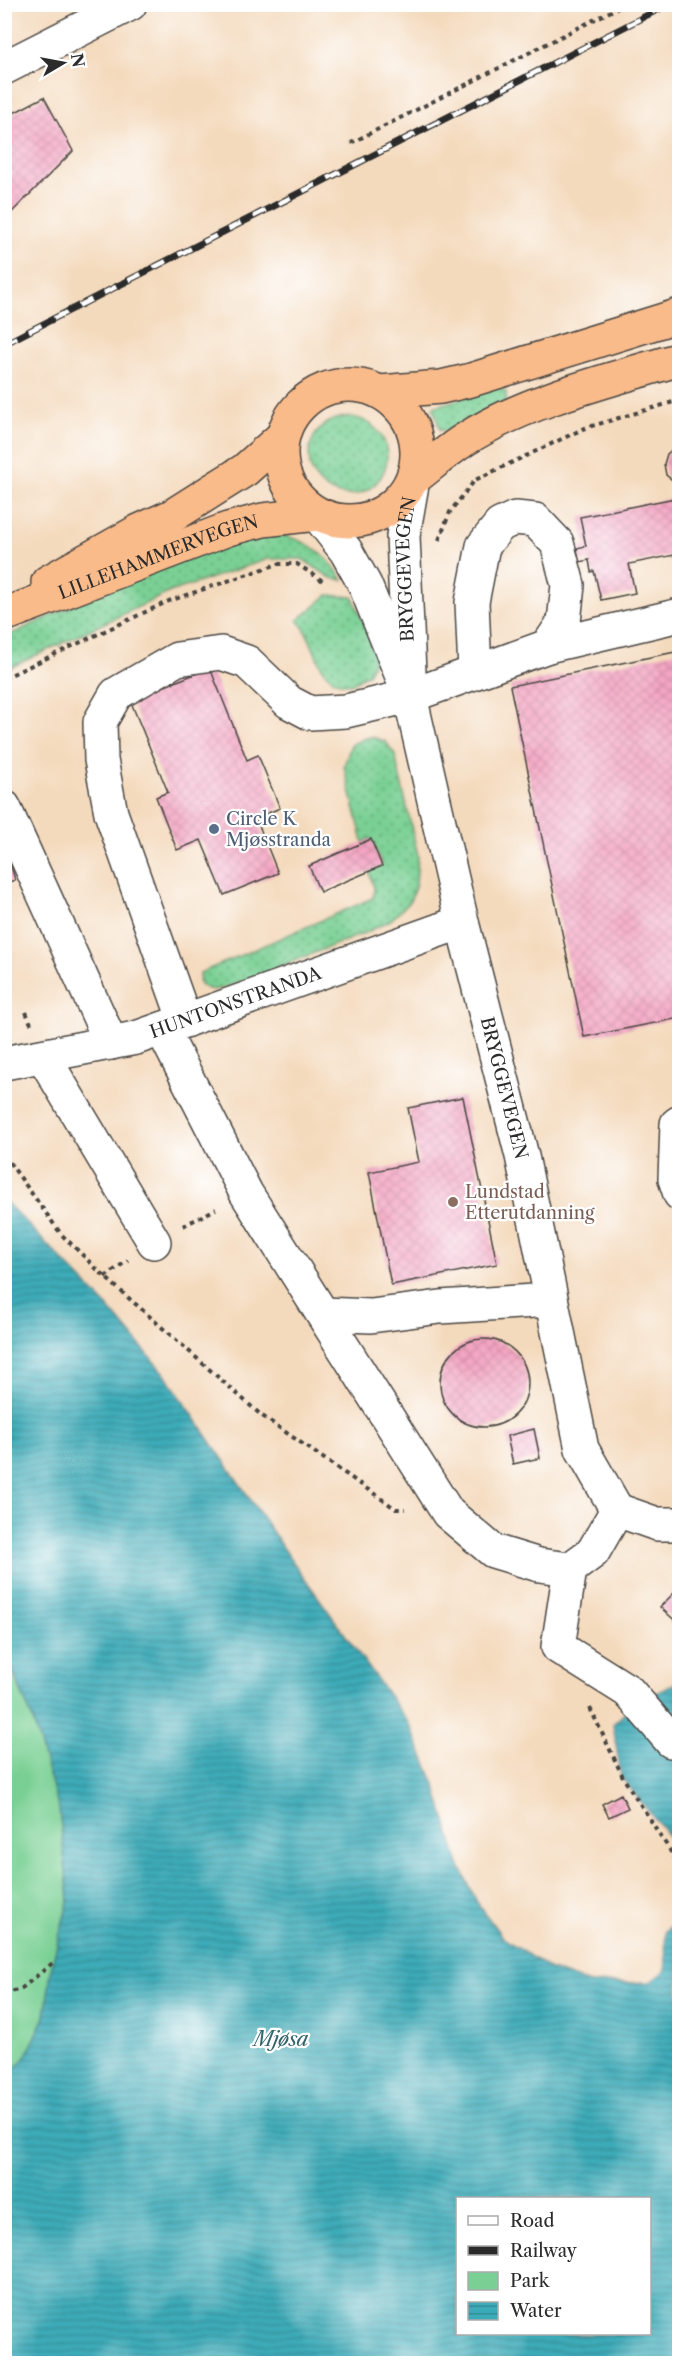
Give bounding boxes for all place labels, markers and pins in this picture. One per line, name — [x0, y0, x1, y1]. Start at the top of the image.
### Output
place label: Circle K Mjøsstranda — [226, 808, 332, 851]
marker: Circle K Mjøsstranda — [207, 822, 221, 836]
place label: Lundstad Etterutdanning — [465, 1181, 595, 1224]
marker: Lundstad Etterutdanning — [446, 1195, 460, 1209]

